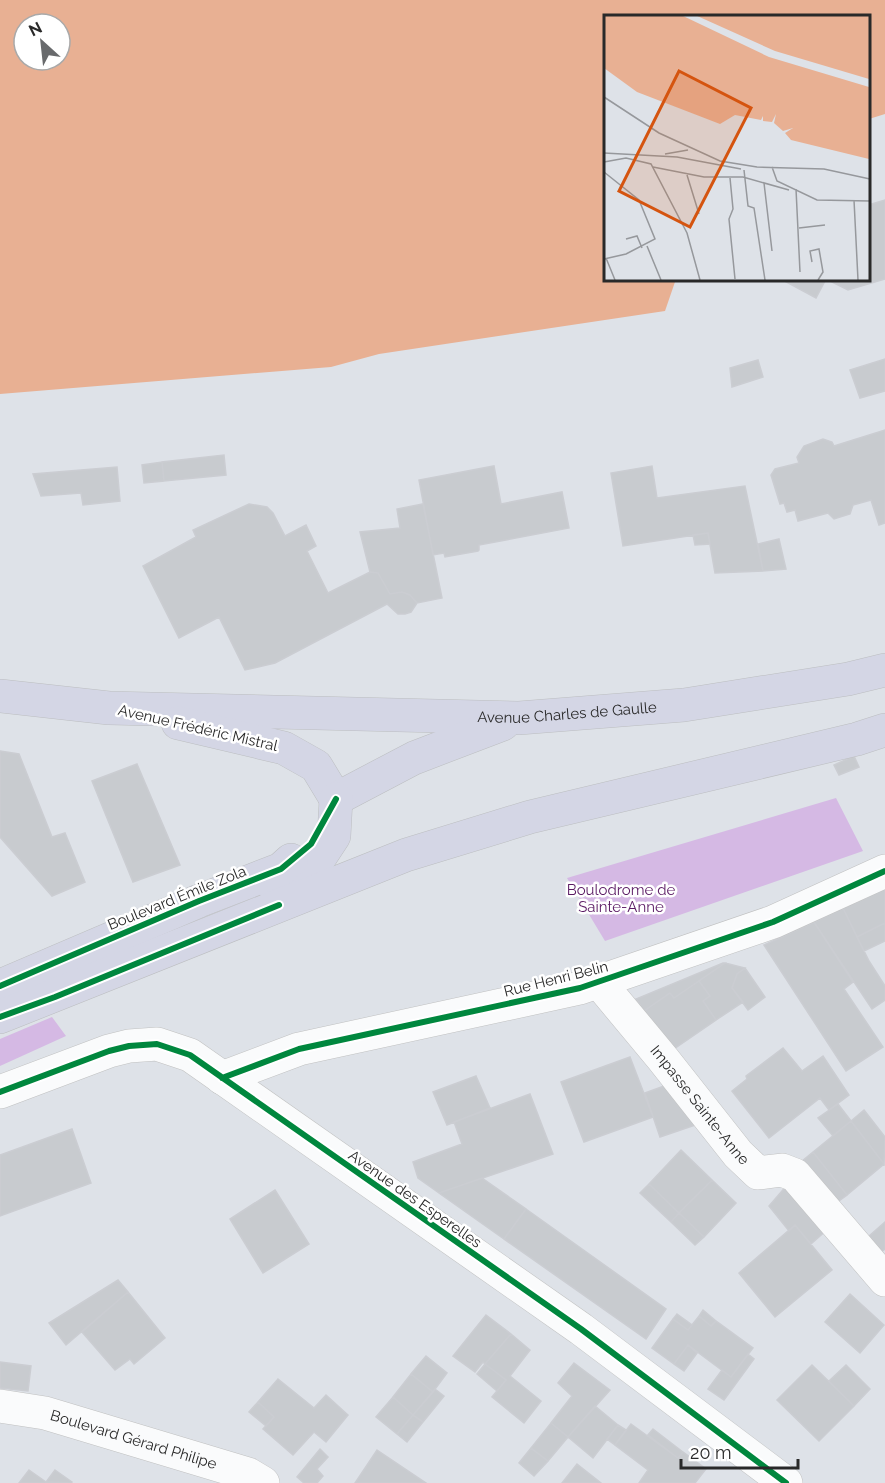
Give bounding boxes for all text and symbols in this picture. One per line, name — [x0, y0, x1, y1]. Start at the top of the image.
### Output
north arrow — [12, 12, 72, 72]
inset map — [604, 15, 870, 280]
text: N — [26, 18, 45, 40]
street label: Avenue Charles de Gaulle — [477, 698, 658, 727]
street label: Avenue Frédéric Mistral — [116, 701, 281, 755]
street label: Boulevard Émile Zola — [105, 862, 249, 934]
park label: Boulodrome de Sainte-Anne — [567, 881, 676, 916]
street label: Rue Henri Belin — [502, 957, 610, 1001]
street label: Impasse Sainte-Anne — [646, 1042, 753, 1169]
street label: Avenue des Esperelles — [345, 1146, 485, 1252]
street label: Boulevard Gérard Philipe — [48, 1406, 219, 1473]
scale bar — [681, 1432, 798, 1470]
text: 20 m — [690, 1442, 732, 1463]

